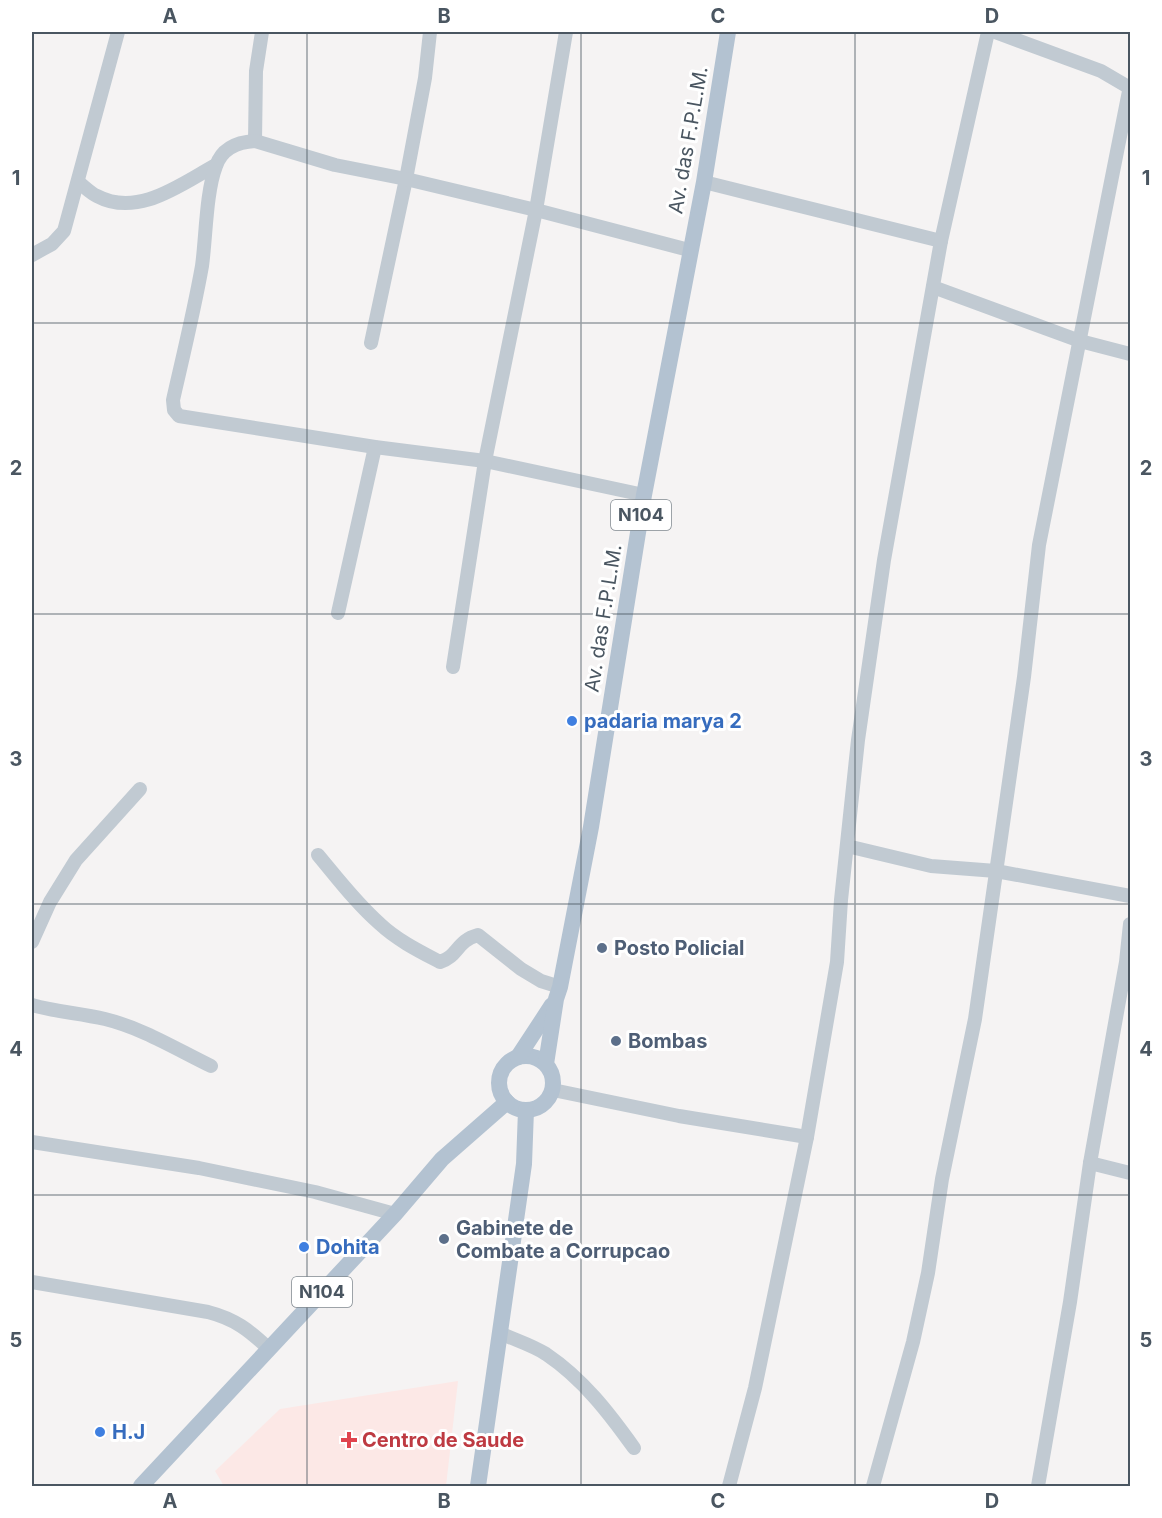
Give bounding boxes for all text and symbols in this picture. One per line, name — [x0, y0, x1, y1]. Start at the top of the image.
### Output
text: A — [163, 4, 178, 28]
text: B — [437, 4, 451, 28]
text: C — [711, 4, 725, 28]
text: D — [985, 4, 999, 28]
street label: Av. das F.P.L.M. — [663, 64, 713, 216]
text: 1 — [12, 166, 20, 190]
text: 1 — [1142, 166, 1150, 190]
text: 2 — [10, 456, 22, 480]
text: 2 — [1140, 456, 1152, 480]
road number: N104 — [611, 500, 671, 530]
street label: Av. das F.P.L.M. — [579, 542, 627, 694]
place label: padaria marya 2 — [584, 709, 742, 733]
marker: padaria marya 2 — [565, 714, 579, 728]
text: 3 — [10, 747, 22, 771]
text: 3 — [1140, 747, 1152, 771]
place label: Posto Policial — [614, 936, 745, 960]
marker: Posto Policial — [595, 941, 609, 955]
place label: Bombas — [628, 1029, 707, 1053]
marker: Bombas — [609, 1034, 623, 1048]
text: 4 — [9, 1037, 23, 1061]
text: 4 — [1139, 1037, 1153, 1061]
place label: Gabinete de Combate a Corrupcao — [456, 1216, 670, 1263]
marker: Gabinete de Combate a Corrupcao — [437, 1232, 451, 1246]
place label: Dohita — [316, 1235, 380, 1259]
marker: Dohita — [297, 1240, 311, 1254]
road number: N104 — [292, 1277, 352, 1307]
text: 5 — [10, 1328, 22, 1352]
text: 5 — [1140, 1328, 1152, 1352]
place label: H.J — [112, 1420, 145, 1444]
marker: H.J — [93, 1425, 107, 1439]
place label: Centro de Saude — [362, 1428, 524, 1452]
marker: Centro de Saude — [340, 1431, 358, 1449]
text: A — [163, 1489, 178, 1513]
text: B — [437, 1489, 451, 1513]
text: C — [711, 1489, 725, 1513]
text: D — [985, 1489, 999, 1513]

